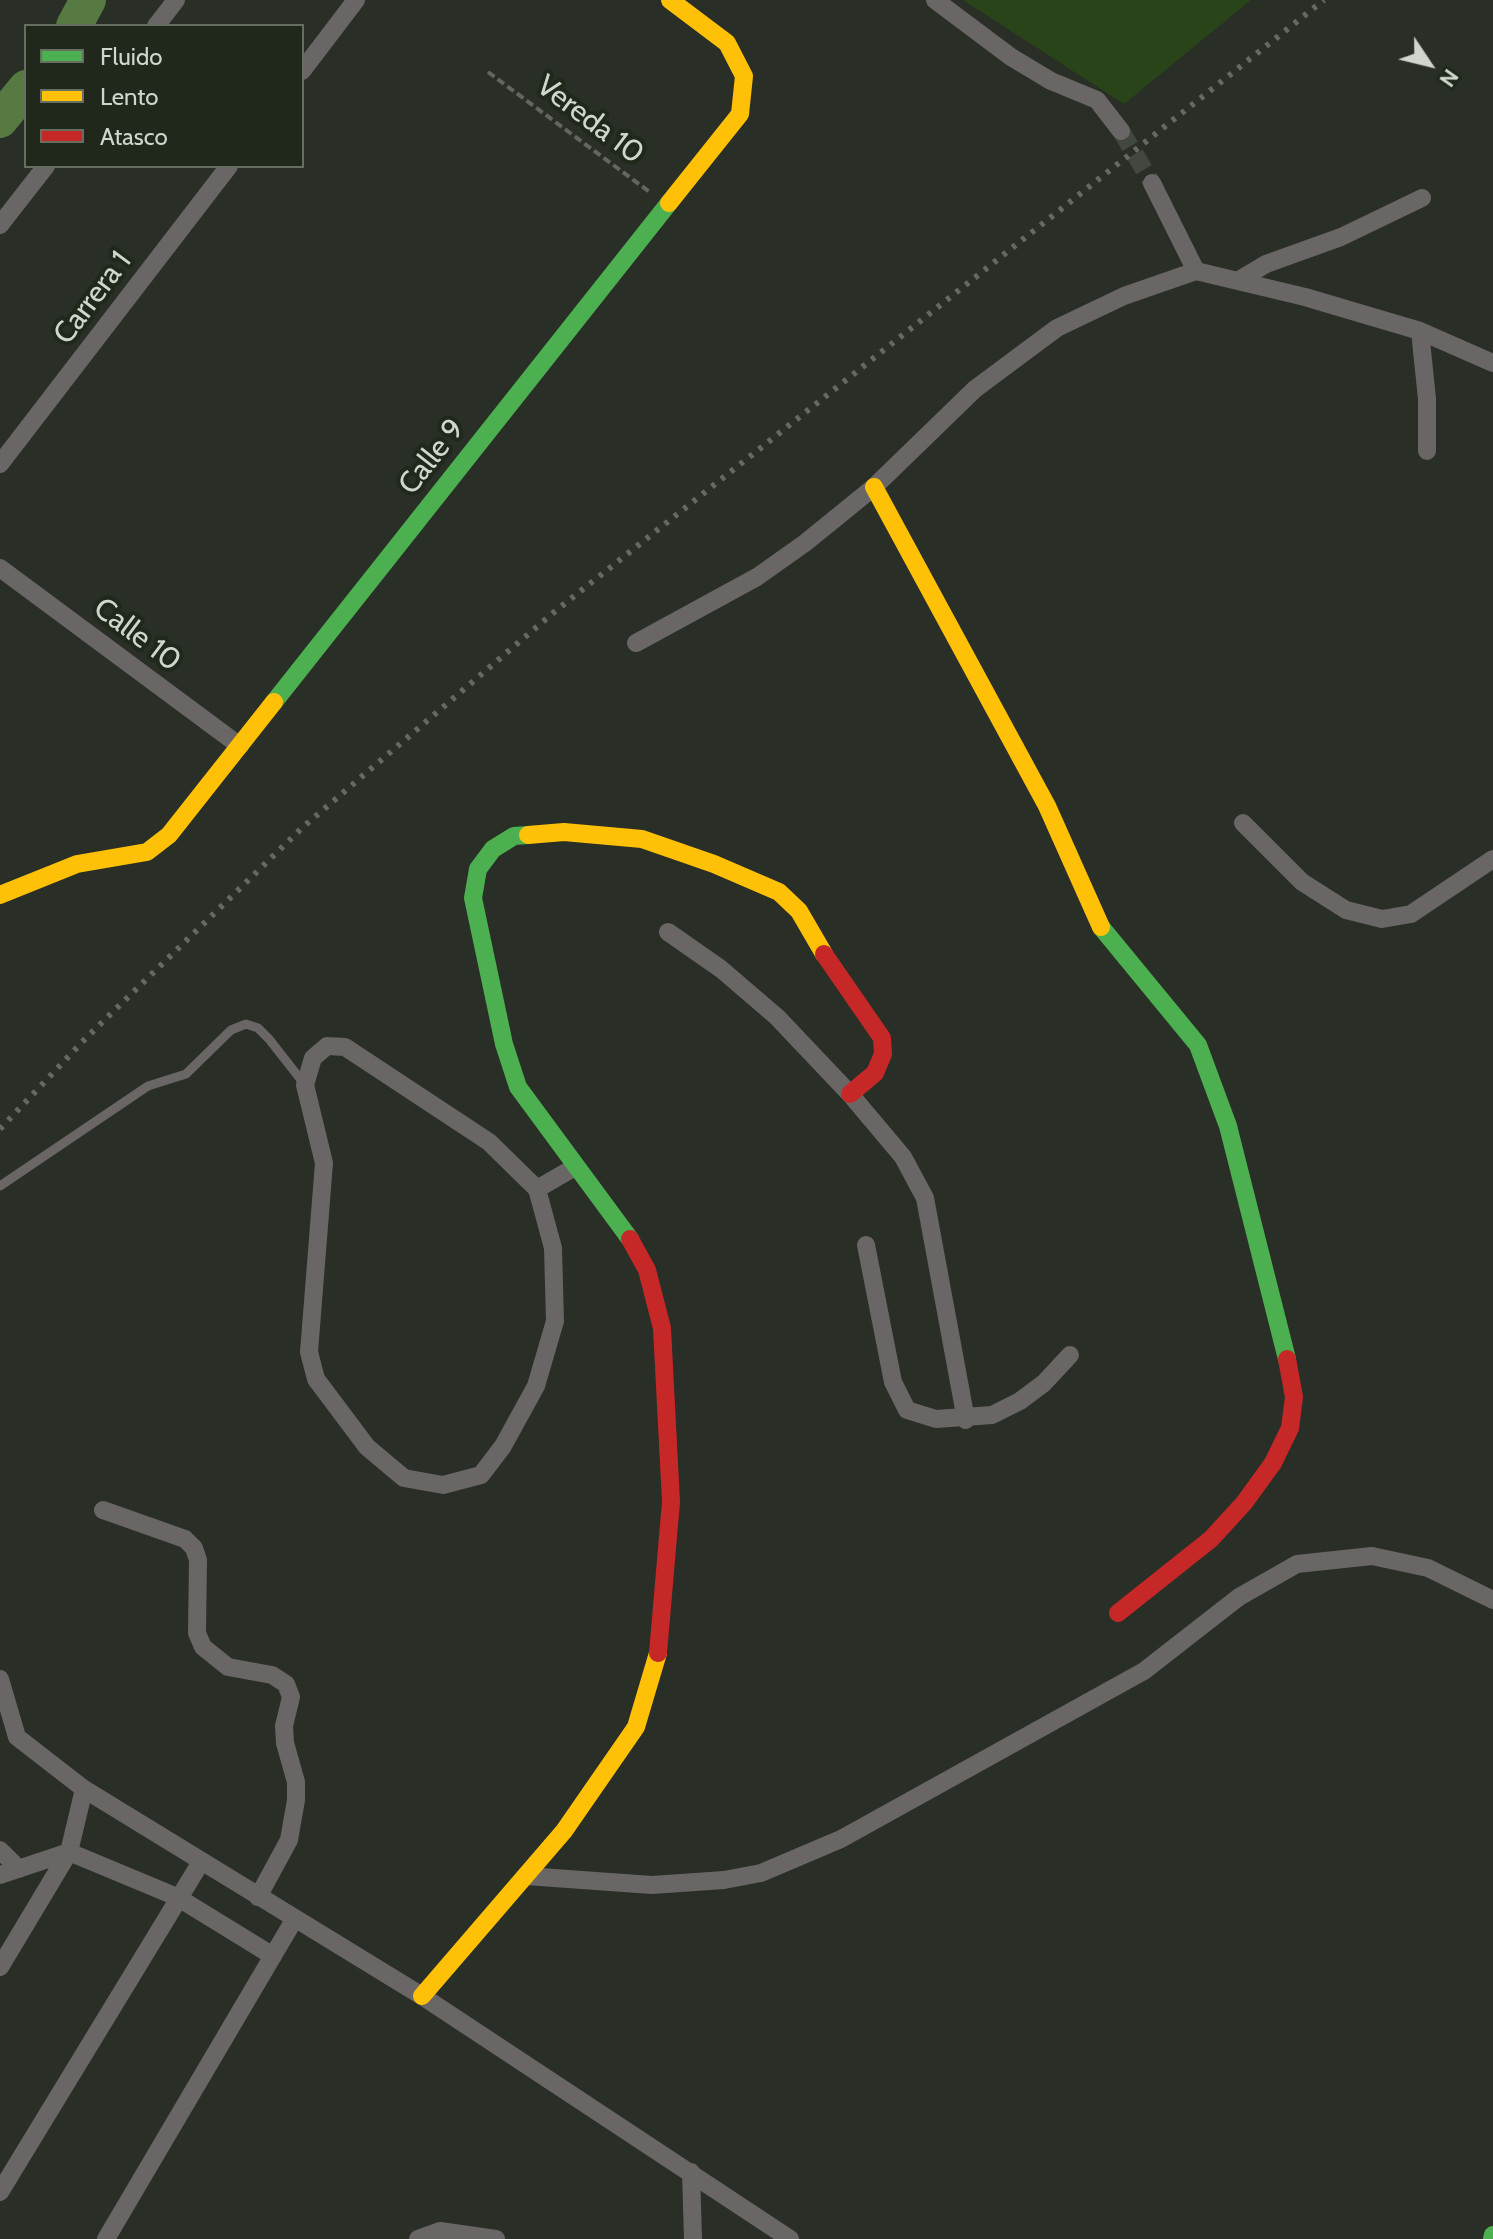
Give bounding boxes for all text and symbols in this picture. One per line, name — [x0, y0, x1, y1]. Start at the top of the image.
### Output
legend — [24, 24, 304, 168]
north arrow — [1389, 24, 1469, 104]
text: Fluido — [100, 42, 162, 71]
text: N — [1434, 64, 1465, 92]
street label: Vereda 10 — [529, 68, 651, 172]
text: Lento — [100, 82, 159, 111]
text: Atasco — [100, 122, 168, 151]
street label: Carrera 1 — [46, 244, 140, 352]
street label: Calle 9 — [391, 412, 473, 502]
street label: Calle 10 — [86, 591, 188, 679]

